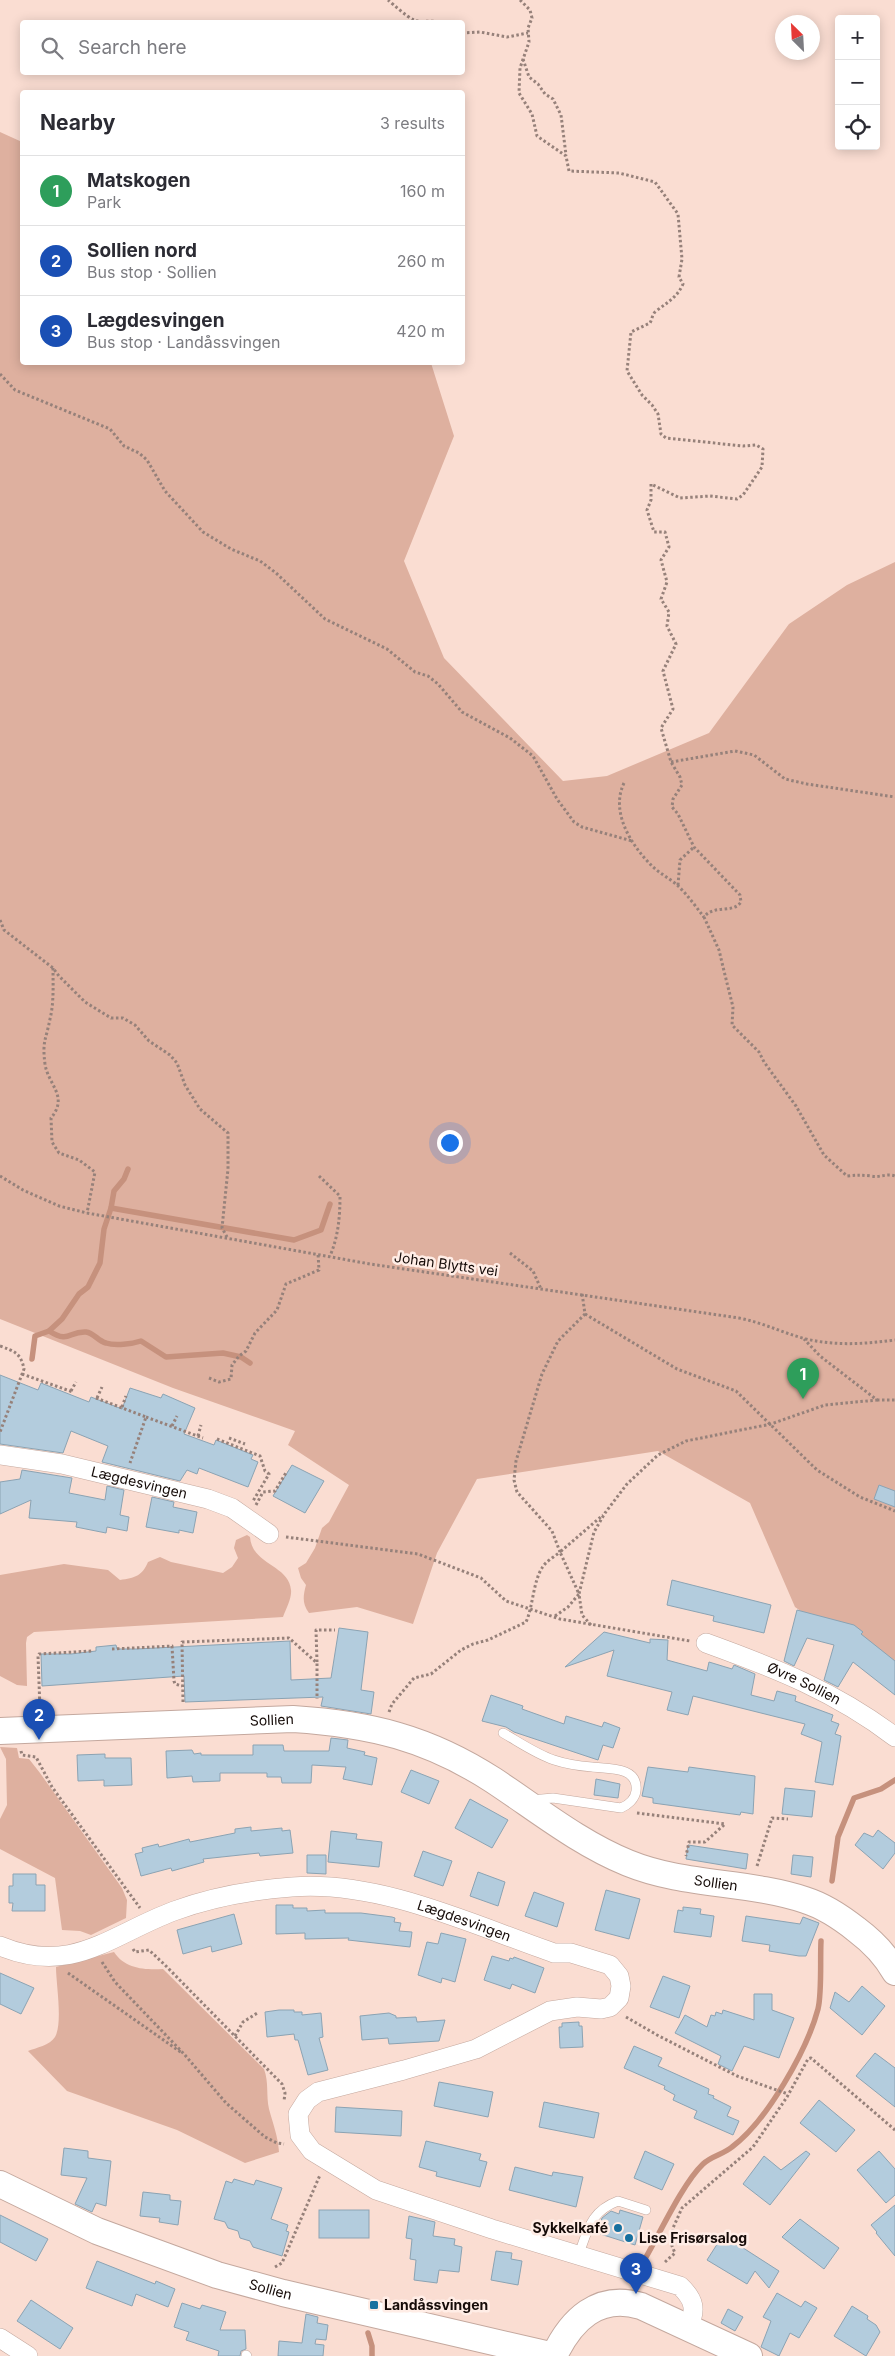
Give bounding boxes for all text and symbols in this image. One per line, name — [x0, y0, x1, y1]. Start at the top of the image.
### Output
north arrow — [775, 15, 820, 60]
map controls — [835, 15, 880, 150]
button: + — [835, 15, 880, 60]
search box — [20, 20, 465, 75]
icon: search — [38, 34, 66, 62]
text: Search here — [78, 36, 187, 59]
button: − — [835, 60, 880, 105]
button: locate — [835, 105, 880, 150]
text: Nearby — [40, 110, 115, 135]
text: 3 results — [380, 113, 445, 133]
text: Matskogen — [87, 169, 191, 192]
text: 1 — [53, 181, 59, 201]
text: 160 m — [400, 181, 445, 201]
text: Park — [87, 192, 121, 212]
text: Sollien nord — [87, 239, 197, 262]
text: 2 — [51, 251, 61, 271]
text: 260 m — [397, 251, 445, 271]
text: Bus stop · Sollien — [87, 262, 217, 282]
text: Lægdesvingen — [87, 309, 225, 332]
text: 3 — [51, 321, 61, 341]
text: 420 m — [396, 321, 445, 341]
text: Bus stop · Landåssvingen — [87, 332, 280, 352]
your location — [437, 1130, 463, 1156]
street label: Johan Blytts vei — [393, 1248, 499, 1279]
pin: 1 — [787, 1358, 819, 1399]
street label: Lægdesvingen — [90, 1462, 189, 1502]
street label: Øvre Sollien — [765, 1658, 844, 1708]
pin: 2 — [23, 1699, 55, 1740]
street label: Sollien — [249, 1710, 294, 1729]
street label: Sollien — [693, 1871, 739, 1894]
street label: Lægdesvingen — [415, 1896, 514, 1945]
place label: Sykkelkafé — [532, 2219, 608, 2236]
marker: Sykkelkafé — [612, 2222, 624, 2234]
place label: Lise Frisørsalog — [639, 2229, 747, 2246]
marker: Lise Frisørsalog — [623, 2232, 635, 2244]
pin: 3 — [620, 2253, 652, 2294]
street label: Sollien — [247, 2275, 294, 2303]
place label: Landåssvingen — [384, 2296, 488, 2313]
marker: Landåssvingen — [368, 2299, 380, 2311]

